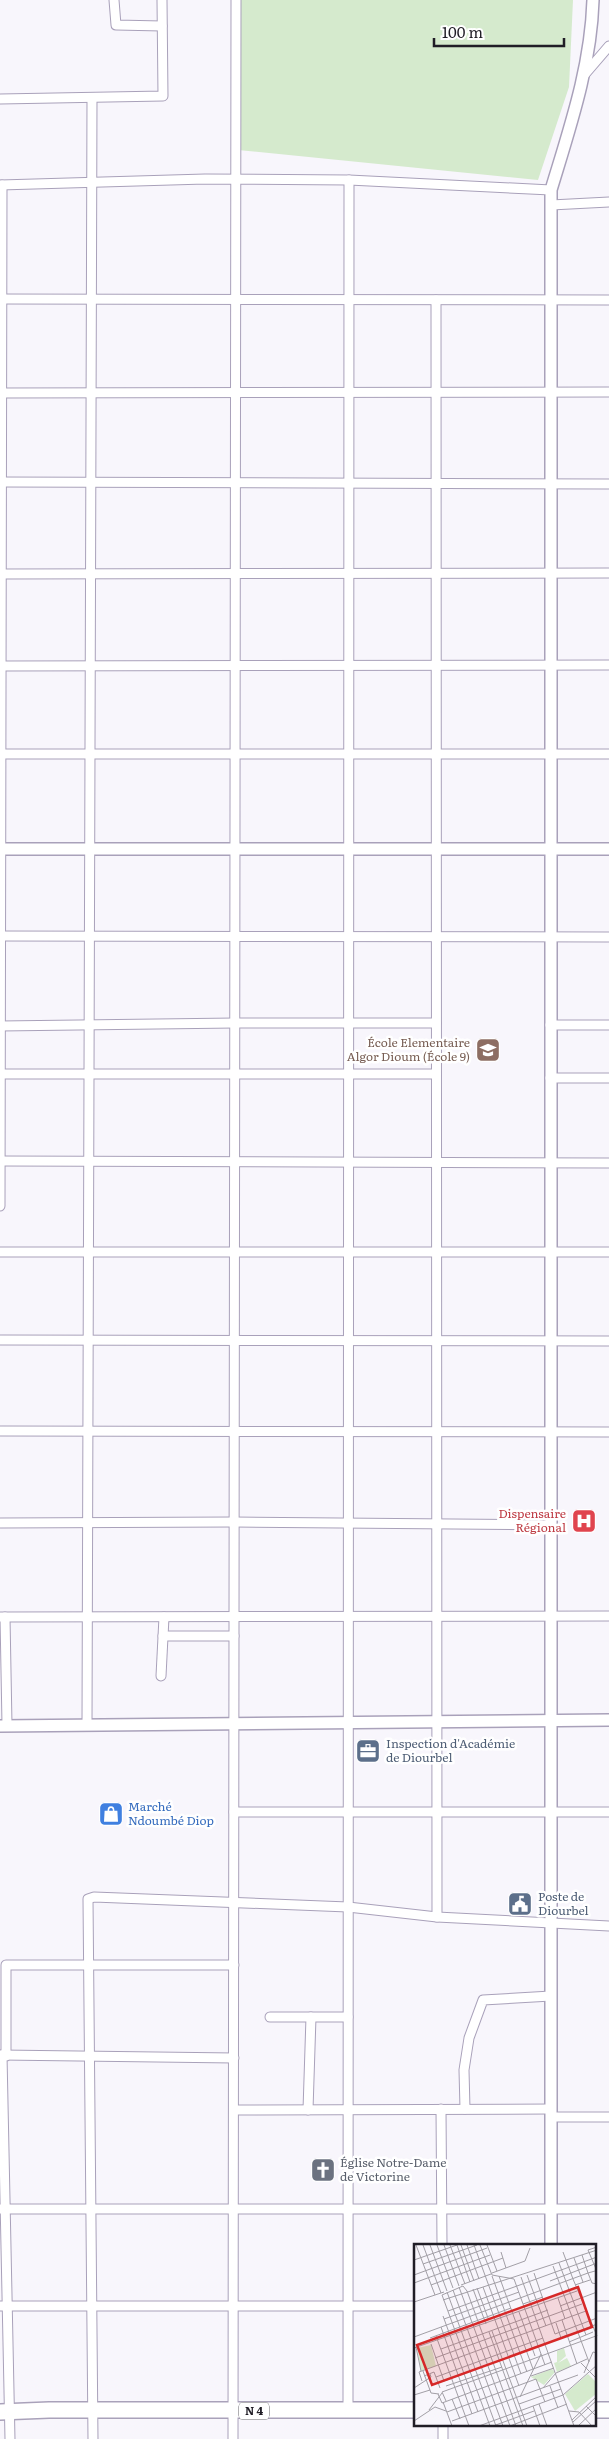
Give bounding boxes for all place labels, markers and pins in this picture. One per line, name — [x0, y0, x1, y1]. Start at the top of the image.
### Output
place label: École Elementaire Algor Dioum (École 9) — [347, 1033, 470, 1065]
school or university icon: École Elementaire Algor Dioum (École 9) — [475, 1037, 501, 1063]
place label: Dispensaire Régional — [498, 1504, 566, 1536]
hospital icon: Dispensaire Régional — [571, 1508, 597, 1534]
place label: Inspection d'Académie de Diourbel — [386, 1734, 515, 1766]
office icon: Inspection d'Académie de Diourbel — [355, 1738, 381, 1764]
place label: Marché Ndoumbé Diop — [128, 1797, 214, 1829]
shop icon: Marché Ndoumbé Diop — [98, 1801, 124, 1827]
place label: Poste de Diourbel — [538, 1887, 589, 1919]
public building icon: Poste de Diourbel — [507, 1891, 533, 1917]
place label: Église Notre-Dame de Victorine — [340, 2153, 447, 2185]
church icon: Église Notre-Dame de Victorine — [310, 2157, 336, 2183]

